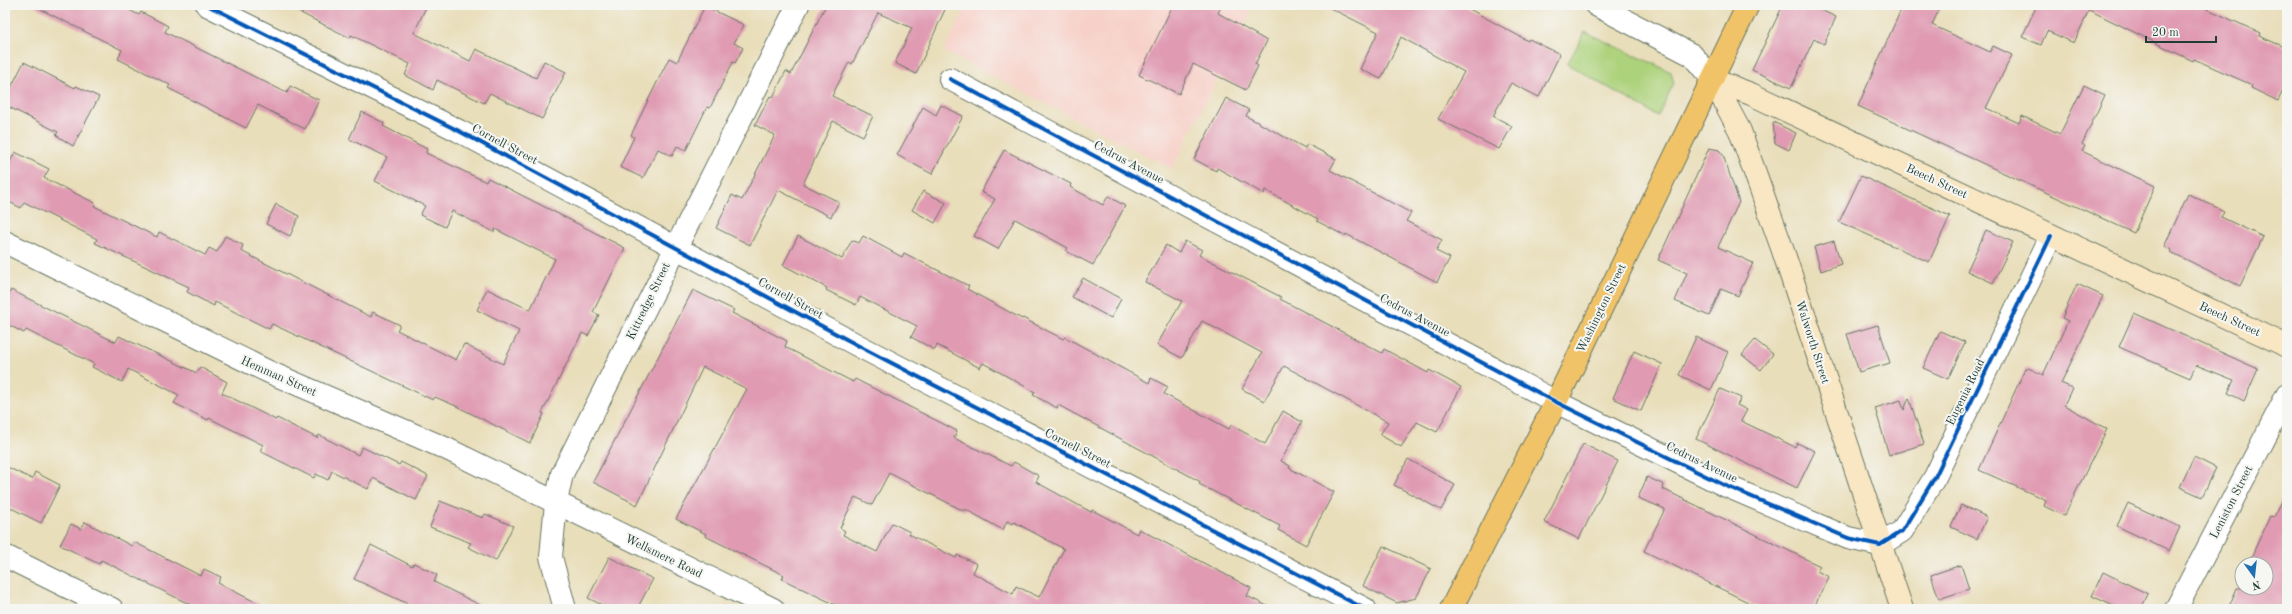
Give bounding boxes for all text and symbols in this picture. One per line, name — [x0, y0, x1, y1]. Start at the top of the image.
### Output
scale bar — [2146, 18, 2216, 44]
text: 20 m — [2152, 27, 2179, 39]
street label: Cornell Street — [470, 123, 539, 167]
street label: Cedrus Avenue — [1091, 139, 1166, 187]
street label: Beech Street — [1904, 162, 1969, 201]
street label: Kittredge Street — [625, 261, 673, 342]
street label: Washington Street — [1575, 262, 1629, 355]
street label: Cornell Street — [756, 276, 825, 322]
street label: Cedrus Avenue — [1377, 292, 1452, 340]
street label: Walworth Street — [1793, 299, 1831, 385]
street label: Beech Street — [2197, 300, 2262, 339]
street label: Hemman Street — [239, 355, 318, 399]
street label: Eugenia Road — [1945, 357, 1987, 428]
street label: Cornell Street — [1042, 427, 1113, 471]
street label: Cedrus Avenue — [1664, 440, 1740, 486]
street label: Leniston Street — [2208, 464, 2255, 541]
street label: Wellsmere Road — [623, 533, 704, 581]
north arrow — [2234, 556, 2274, 596]
text: N — [2250, 578, 2262, 591]

